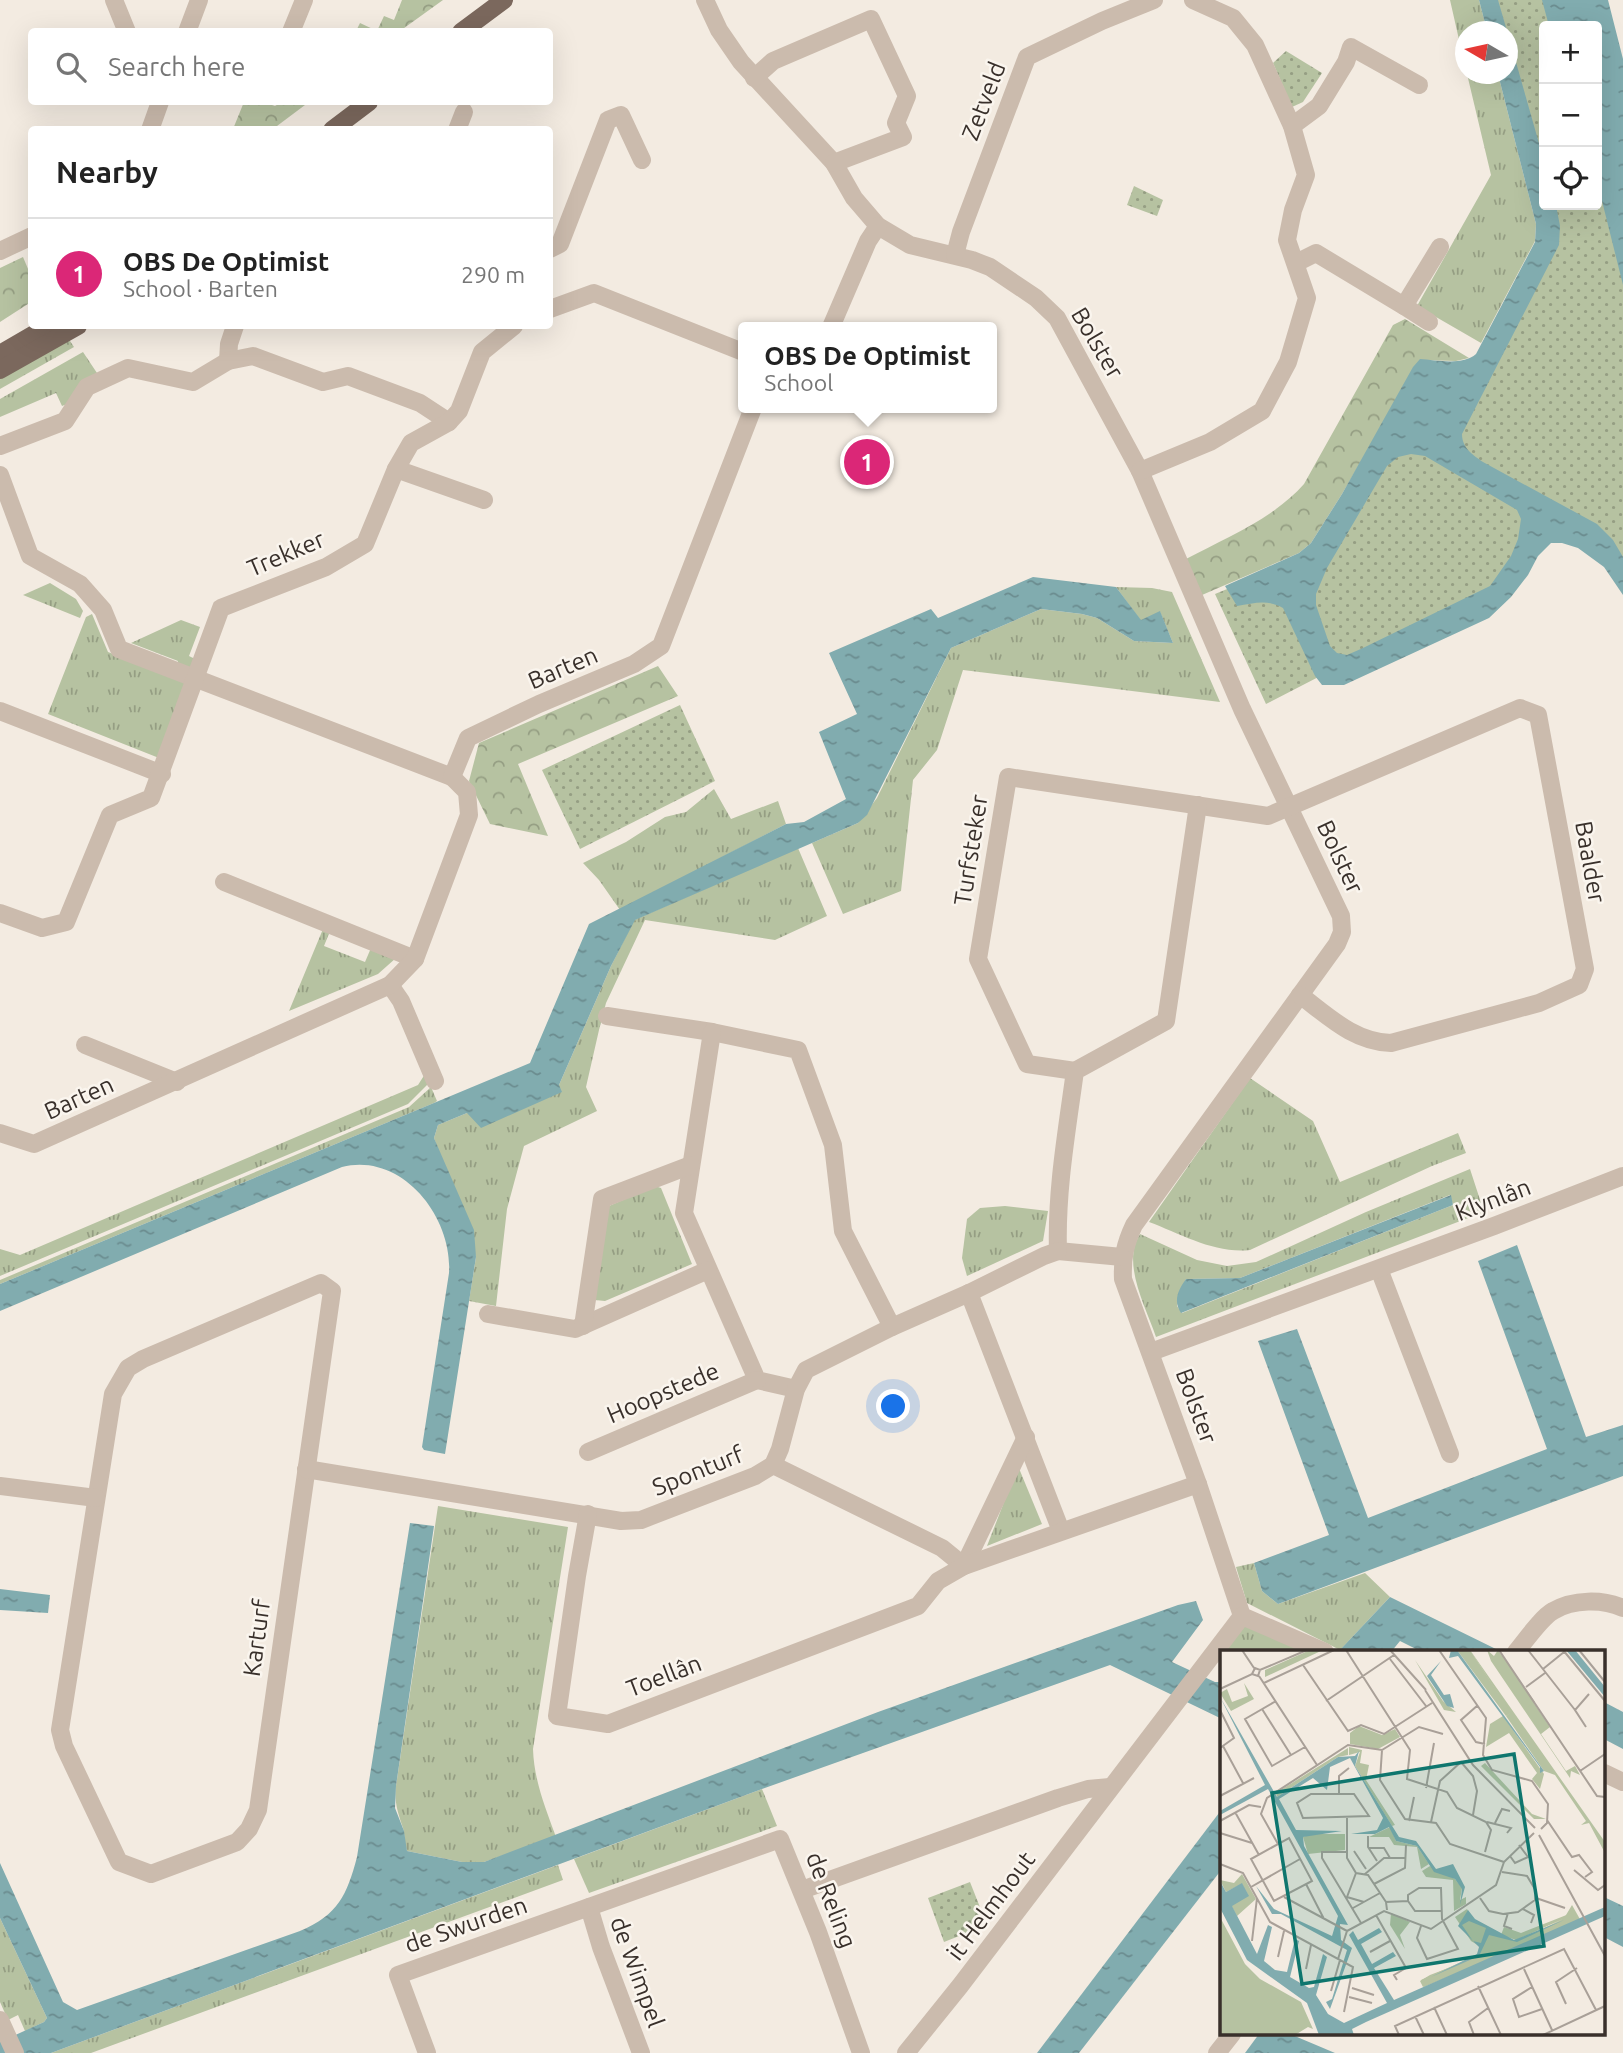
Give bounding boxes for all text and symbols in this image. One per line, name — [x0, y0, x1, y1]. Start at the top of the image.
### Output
north arrow — [1455, 21, 1518, 84]
map controls — [1539, 21, 1602, 210]
button: + — [1539, 21, 1602, 84]
search box — [28, 28, 553, 105]
icon: search — [52, 48, 90, 86]
text: Search here — [108, 52, 245, 81]
street label: Zetveld — [956, 58, 1011, 144]
button: − — [1539, 84, 1602, 147]
button: locate — [1539, 147, 1602, 210]
text: Nearby — [56, 155, 158, 189]
text: OBS De Optimist — [123, 247, 329, 276]
text: 1 — [73, 262, 85, 287]
text: 290 m — [461, 262, 525, 287]
text: School · Barten — [123, 276, 278, 301]
street label: Bolster — [1066, 302, 1129, 383]
popup — [738, 322, 997, 413]
text: OBS De Optimist — [764, 341, 971, 370]
text: School — [764, 370, 833, 395]
pin: 1 — [844, 436, 890, 488]
street label: Trekker — [243, 525, 328, 582]
street label: Barten — [524, 641, 602, 694]
street label: Turfsteker — [948, 793, 993, 907]
street label: Bolster — [1312, 816, 1369, 898]
street label: Baalder — [1570, 819, 1611, 905]
street label: Barten — [40, 1070, 118, 1125]
street label: Klynlân — [1451, 1173, 1534, 1226]
street label: Hoopstede — [603, 1357, 723, 1428]
street label: Bolster — [1170, 1365, 1222, 1447]
your location — [876, 1389, 910, 1423]
street label: Sponturf — [648, 1440, 748, 1501]
street label: Karturf — [238, 1597, 275, 1678]
street label: Toellân — [623, 1649, 705, 1702]
inset map — [1220, 1650, 1606, 2036]
street label: it Helmhout — [941, 1846, 1040, 1965]
street label: de Reling — [801, 1848, 862, 1952]
street label: de Swurden — [401, 1891, 531, 1958]
street label: de Wimpel — [605, 1913, 670, 2031]

